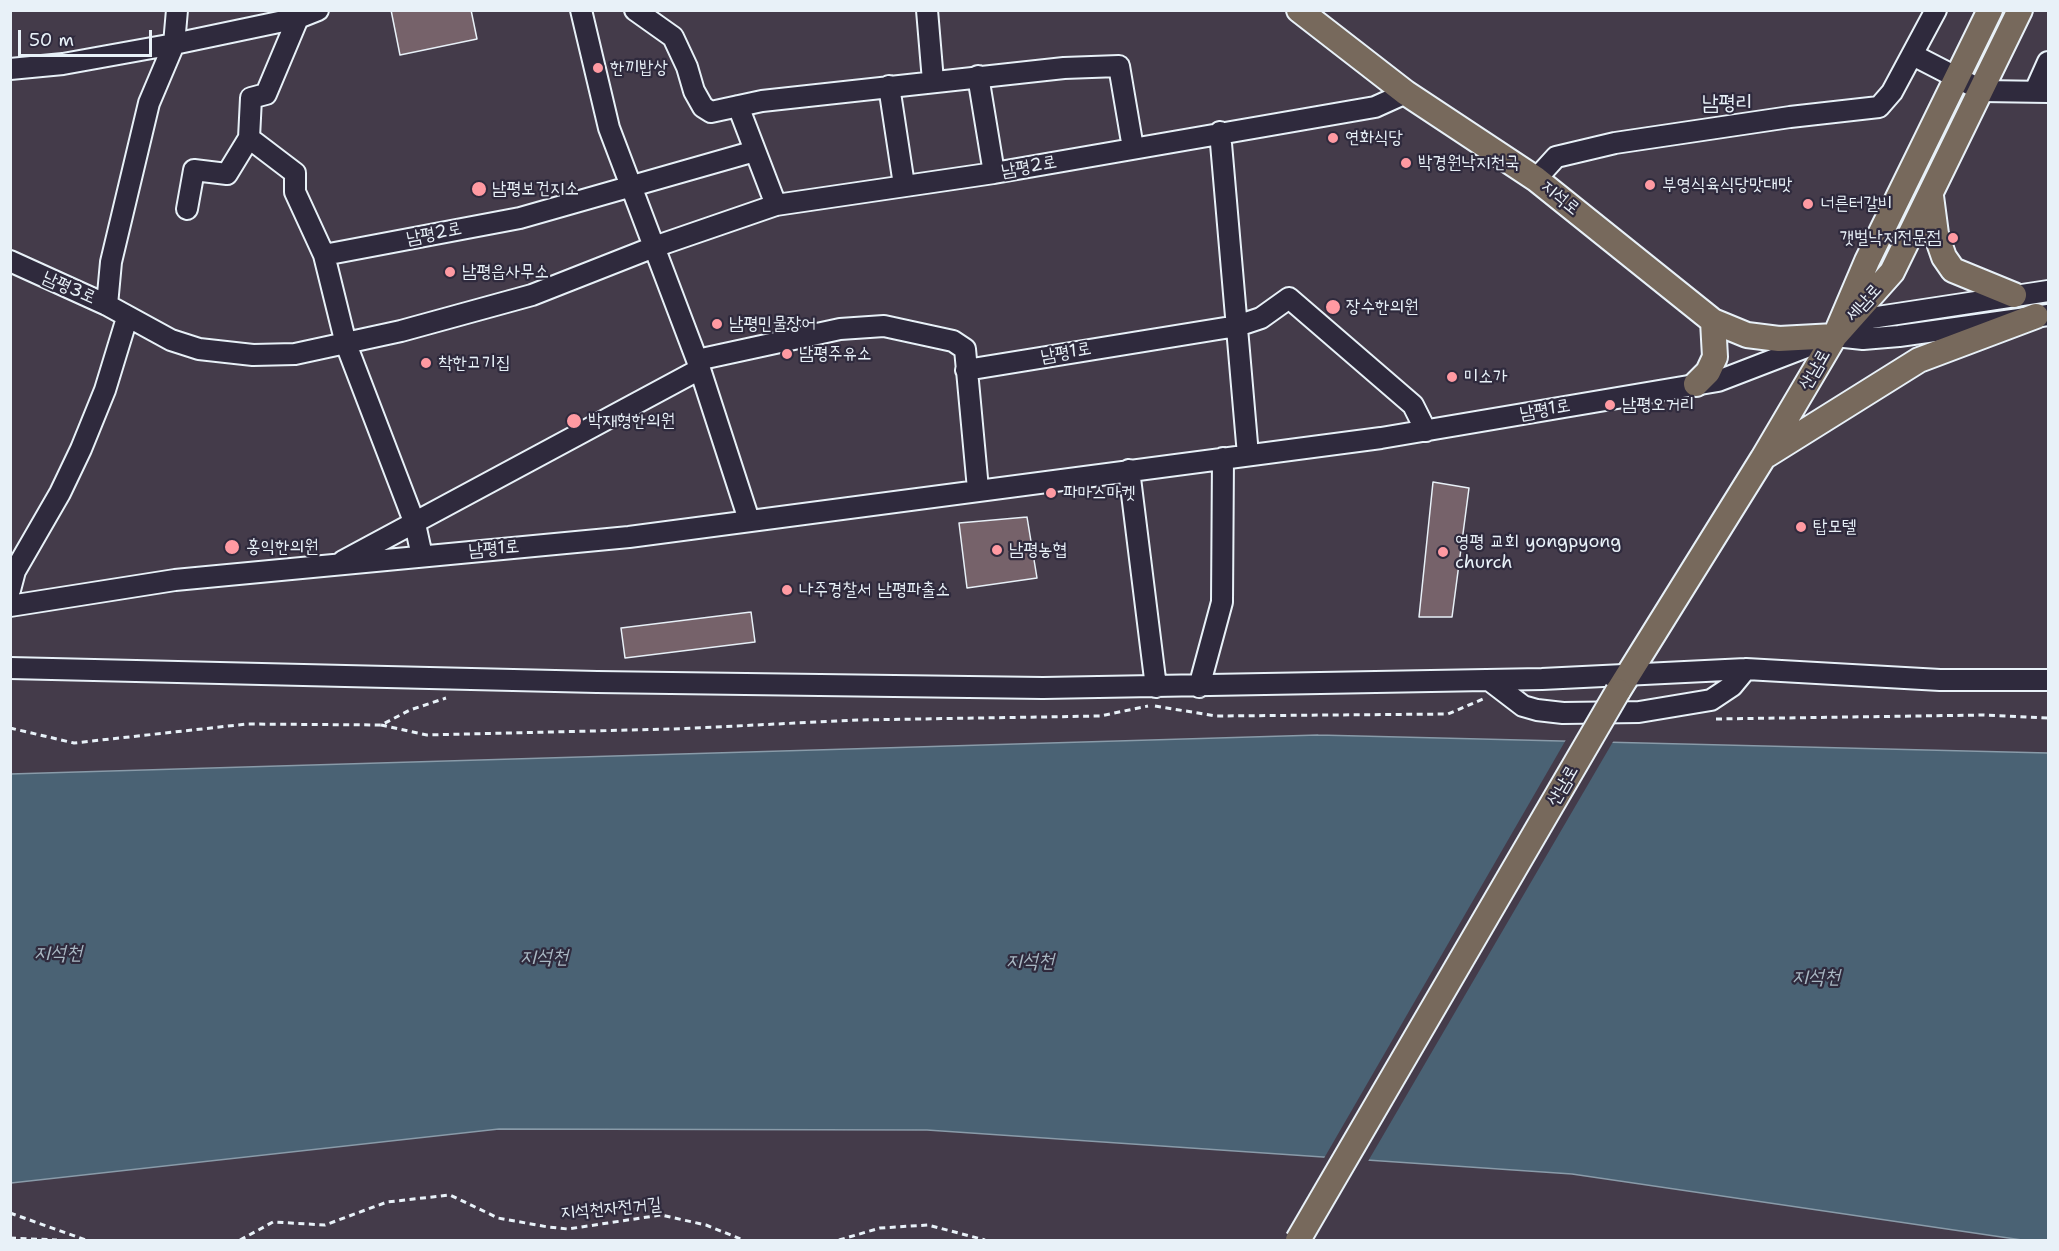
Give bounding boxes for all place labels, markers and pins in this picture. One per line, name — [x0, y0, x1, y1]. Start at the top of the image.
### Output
place label: 한끼밥상 — [610, 57, 668, 79]
marker: 한끼밥상 — [591, 61, 605, 75]
place label: 연화식당 — [1345, 127, 1403, 149]
marker: 연화식당 — [1326, 131, 1340, 145]
place label: 박경원낙지천국 — [1418, 152, 1519, 174]
marker: 박경원낙지천국 — [1399, 156, 1413, 170]
place label: 부영식육식당맛대맛 — [1662, 174, 1792, 196]
place label: 남평보건지소 — [492, 178, 579, 200]
marker: 부영식육식당맛대맛 — [1643, 178, 1657, 192]
marker: 남평보건지소 — [470, 180, 488, 198]
place label: 너른터갈비 — [1820, 193, 1892, 215]
marker: 너른터갈비 — [1801, 197, 1815, 211]
place label: 갯벌낙지전문점 — [1840, 227, 1941, 249]
marker: 갯벌낙지전문점 — [1946, 231, 1960, 245]
place label: 남평읍사무소 — [462, 261, 549, 283]
marker: 남평읍사무소 — [443, 265, 457, 279]
place label: 장수한의원 — [1346, 296, 1418, 318]
marker: 장수한의원 — [1324, 298, 1342, 316]
place label: 남평민물장어 — [729, 313, 816, 335]
marker: 남평민물장어 — [710, 317, 724, 331]
place label: 남평주유소 — [799, 343, 871, 365]
marker: 남평주유소 — [780, 347, 794, 361]
place label: 착한고기집 — [438, 352, 510, 374]
marker: 착한고기집 — [419, 356, 433, 370]
place label: 미소가 — [1464, 366, 1507, 388]
marker: 미소가 — [1445, 370, 1459, 384]
place label: 남평오거리 — [1622, 394, 1694, 416]
marker: 남평오거리 — [1603, 398, 1617, 412]
place label: 박재형한의원 — [588, 410, 675, 432]
marker: 박재형한의원 — [565, 412, 583, 430]
place label: 파마스마켓 — [1063, 482, 1135, 504]
marker: 파마스마켓 — [1044, 486, 1058, 500]
place label: 탑모텔 — [1813, 516, 1856, 538]
marker: 탑모텔 — [1794, 520, 1808, 534]
place label: 영평 교회 yongpyong church — [1455, 531, 1621, 574]
place label: 홍익한의원 — [246, 536, 318, 558]
marker: 홍익한의원 — [223, 538, 241, 556]
place label: 남평농협 — [1009, 539, 1067, 561]
marker: 남평농협 — [990, 543, 1004, 557]
marker: 영평 교회 yongpyong church — [1436, 545, 1450, 559]
place label: 나주경찰서 남평파출소 — [799, 579, 950, 601]
marker: 나주경찰서 남평파출소 — [780, 583, 794, 597]

